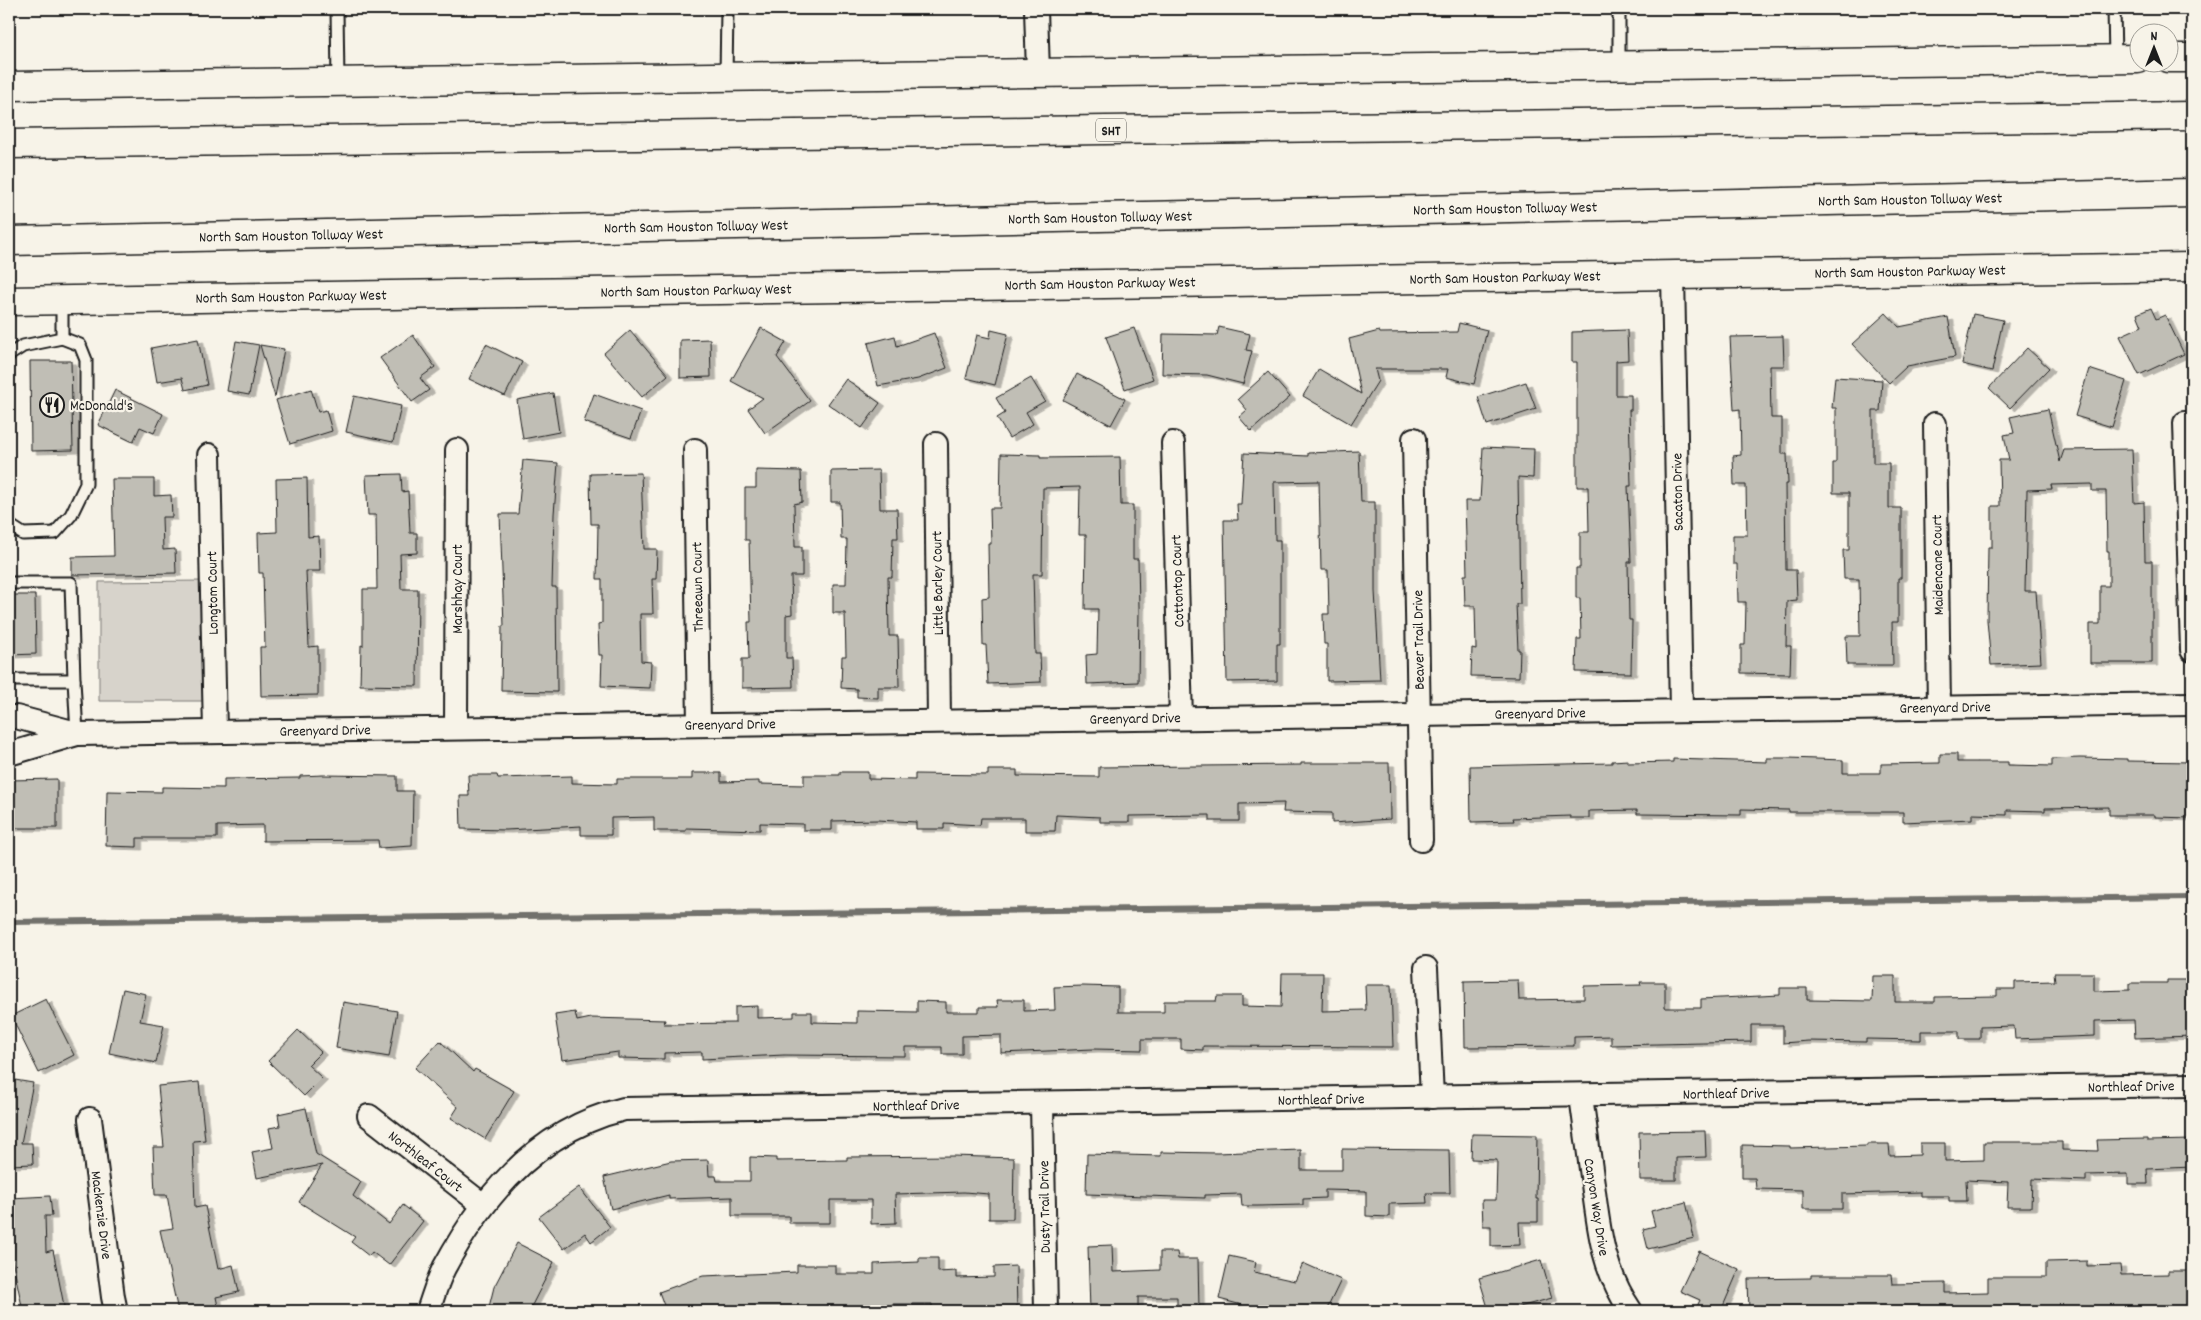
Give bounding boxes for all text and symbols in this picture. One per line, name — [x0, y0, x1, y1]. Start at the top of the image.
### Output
north arrow — [2128, 22, 2178, 72]
text: N — [2151, 27, 2158, 47]
road number: SHT — [1096, 118, 1126, 142]
street label: North Sam Houston Tollway West — [1818, 188, 2003, 214]
street label: North Sam Houston Tollway West — [1413, 197, 1598, 223]
street label: North Sam Houston Tollway West — [1008, 206, 1193, 232]
street label: North Sam Houston Tollway West — [604, 215, 789, 241]
street label: North Sam Houston Tollway West — [199, 224, 384, 250]
street label: North Sam Houston Parkway West — [1814, 260, 2006, 286]
street label: North Sam Houston Parkway West — [1409, 266, 1601, 292]
street label: North Sam Houston Parkway West — [1004, 272, 1196, 298]
street label: North Sam Houston Parkway West — [600, 279, 792, 305]
street label: North Sam Houston Parkway West — [195, 285, 387, 311]
restaurant icon: McDonald's — [39, 392, 65, 418]
place label: McDonald's — [70, 396, 133, 418]
street label: Sacaton Drive — [1667, 452, 1691, 531]
street label: Maidencane Court — [1927, 514, 1951, 616]
street label: Little Barley Court — [927, 530, 951, 635]
street label: Cottontop Court — [1166, 534, 1192, 628]
street label: Threeawn Court — [687, 541, 711, 632]
street label: Marshhay Court — [448, 544, 470, 634]
street label: Longtom Court — [202, 550, 226, 635]
street label: Beaver Trail Drive — [1408, 589, 1432, 690]
street label: Greenyard Drive — [1899, 697, 1991, 721]
street label: Greenyard Drive — [1494, 703, 1586, 727]
street label: Greenyard Drive — [1089, 708, 1181, 732]
street label: Greenyard Drive — [684, 714, 776, 738]
street label: Greenyard Drive — [279, 720, 371, 744]
street label: Northleaf Drive — [2087, 1076, 2175, 1100]
street label: Northleaf Drive — [1682, 1083, 1770, 1107]
street label: Northleaf Drive — [1277, 1089, 1365, 1113]
street label: Northleaf Drive — [872, 1095, 960, 1119]
street label: Northleaf Court — [383, 1126, 467, 1199]
street label: Canyon Way Drive — [1576, 1157, 1614, 1258]
street label: Dusty Trail Drive — [1034, 1160, 1058, 1254]
street label: Mackenzie Drive — [84, 1170, 116, 1261]

